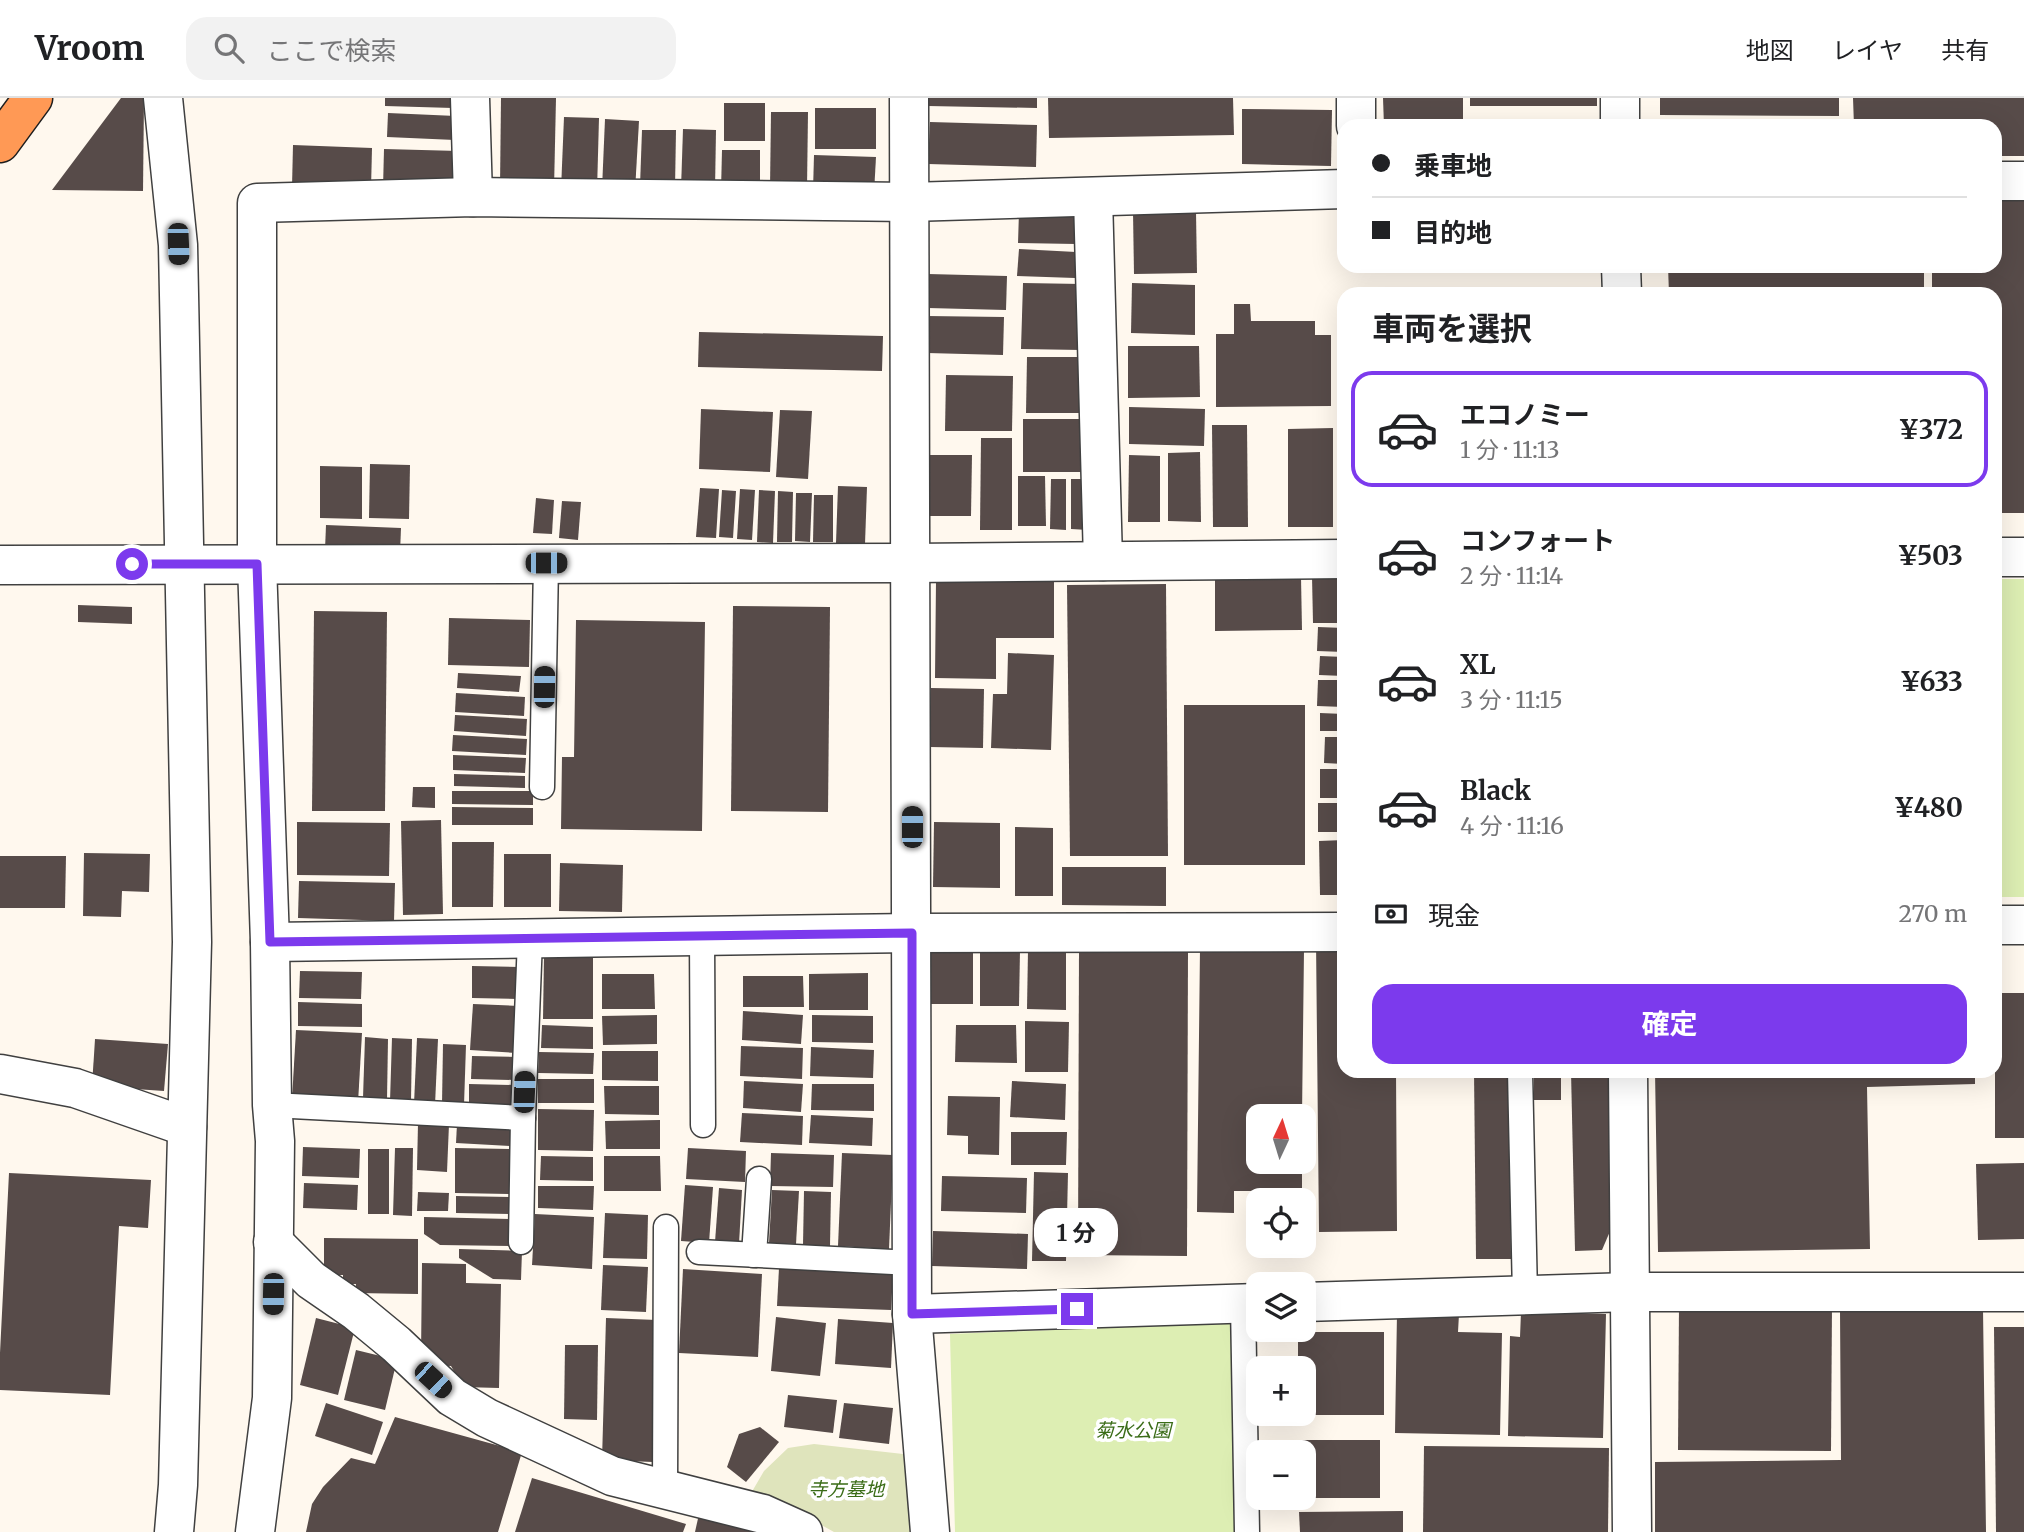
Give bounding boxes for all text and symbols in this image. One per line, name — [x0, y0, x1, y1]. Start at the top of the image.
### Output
search box — [186, 17, 676, 80]
text: Vroom — [35, 28, 144, 69]
icon: search — [210, 29, 248, 67]
text: ここで検索 — [266, 34, 396, 67]
text: 地図 — [1746, 35, 1794, 66]
text: レイヤ — [1832, 35, 1903, 66]
text: 共有 — [1941, 35, 1989, 66]
text: 乗車地 — [1414, 149, 1492, 182]
text: 目的地 — [1414, 216, 1492, 249]
car — [167, 223, 190, 265]
text: 車両を選択 — [1372, 309, 1532, 349]
icon: car — [1376, 398, 1439, 461]
text: エコノミー — [1460, 398, 1590, 431]
text: ¥372 — [1899, 413, 1963, 446]
text: 1 分 · 11:13 — [1460, 435, 1560, 464]
icon: car — [1376, 524, 1439, 587]
text: コンフォート — [1460, 524, 1615, 557]
text: ¥503 — [1897, 539, 1963, 572]
route start — [116, 548, 148, 580]
car — [526, 553, 568, 574]
text: 2 分 · 11:14 — [1460, 561, 1563, 590]
text: XL — [1460, 648, 1496, 681]
icon: car — [1376, 650, 1439, 713]
text: ¥633 — [1900, 665, 1963, 698]
car — [534, 666, 555, 708]
text: 3 分 · 11:15 — [1460, 685, 1563, 714]
text: Black — [1460, 774, 1531, 807]
icon: car — [1376, 776, 1439, 839]
text: ¥480 — [1894, 791, 1963, 824]
car — [902, 806, 923, 848]
text: 4 分 · 11:16 — [1460, 811, 1564, 840]
icon: cash — [1372, 895, 1410, 933]
text: 現金 — [1428, 899, 1480, 932]
text: 270 m — [1899, 899, 1967, 928]
button: 確定 — [1372, 984, 1967, 1064]
car — [513, 1071, 536, 1113]
north arrow — [1246, 1104, 1316, 1174]
map controls — [1246, 1104, 1316, 1510]
button: locate — [1246, 1188, 1316, 1258]
callout: 1 分 — [1035, 1208, 1119, 1256]
text: 1 分 — [1056, 1218, 1096, 1247]
button: layers — [1246, 1272, 1316, 1342]
car — [263, 1273, 284, 1315]
route end — [1061, 1293, 1093, 1325]
button: + — [1246, 1356, 1316, 1426]
car — [411, 1358, 456, 1402]
park label: 菊水公園 — [1095, 1418, 1174, 1442]
button: − — [1246, 1440, 1316, 1510]
park label: 寺方墓地 — [808, 1477, 886, 1501]

